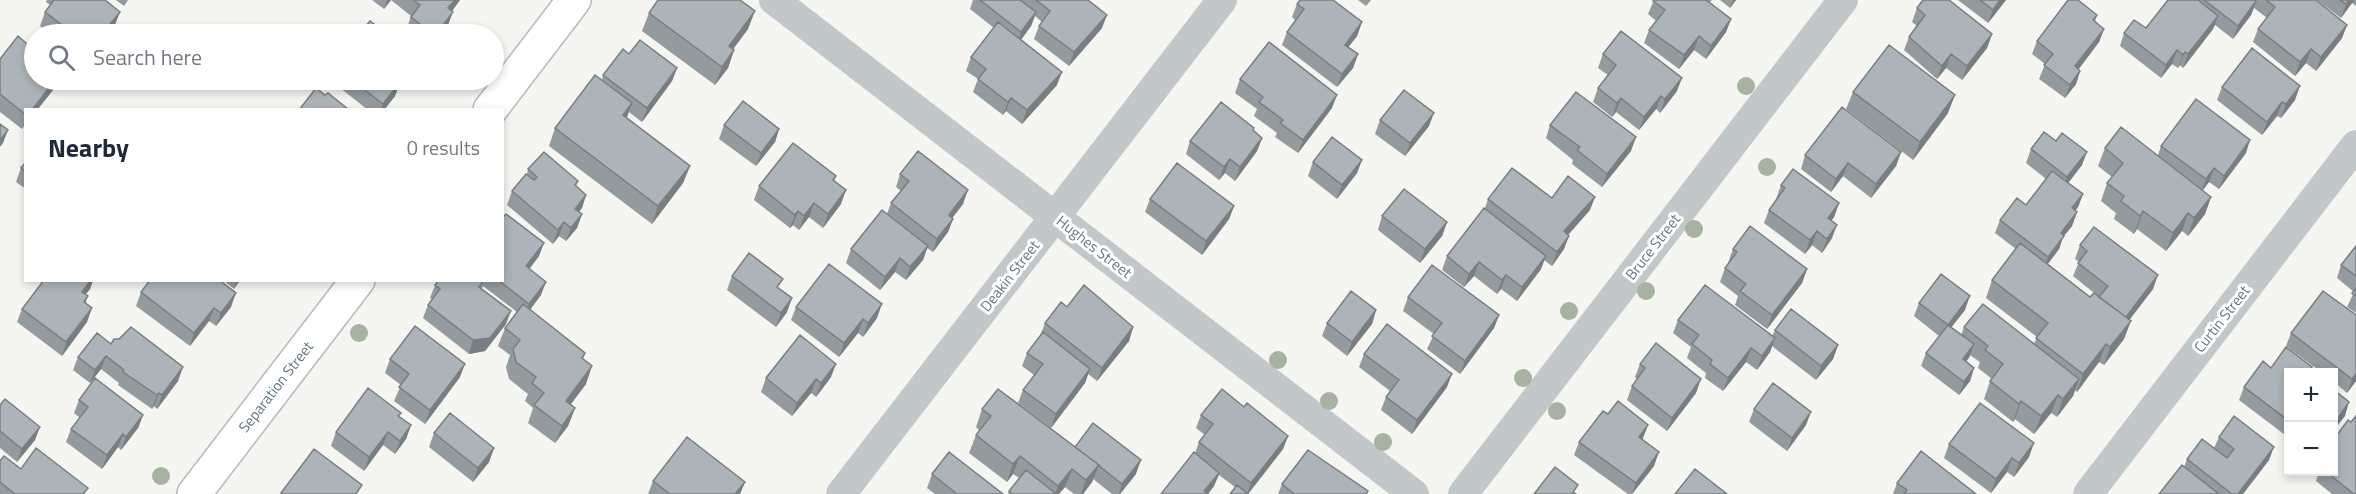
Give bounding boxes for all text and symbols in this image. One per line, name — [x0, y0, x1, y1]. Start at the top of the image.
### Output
search box — [24, 24, 504, 90]
text: Search here — [93, 40, 202, 74]
icon: search — [45, 41, 78, 74]
text: Nearby — [48, 128, 129, 167]
text: 0 results — [407, 132, 480, 163]
street label: Bruce Street — [1619, 208, 1686, 285]
street label: Hughes Street — [1052, 210, 1138, 284]
street label: Deakin Street — [974, 234, 1045, 316]
street label: Curtin Street — [2188, 280, 2256, 357]
street label: Separation Street — [233, 336, 319, 437]
map controls — [2284, 368, 2338, 476]
button: + — [2284, 368, 2338, 422]
button: − — [2284, 422, 2338, 476]

